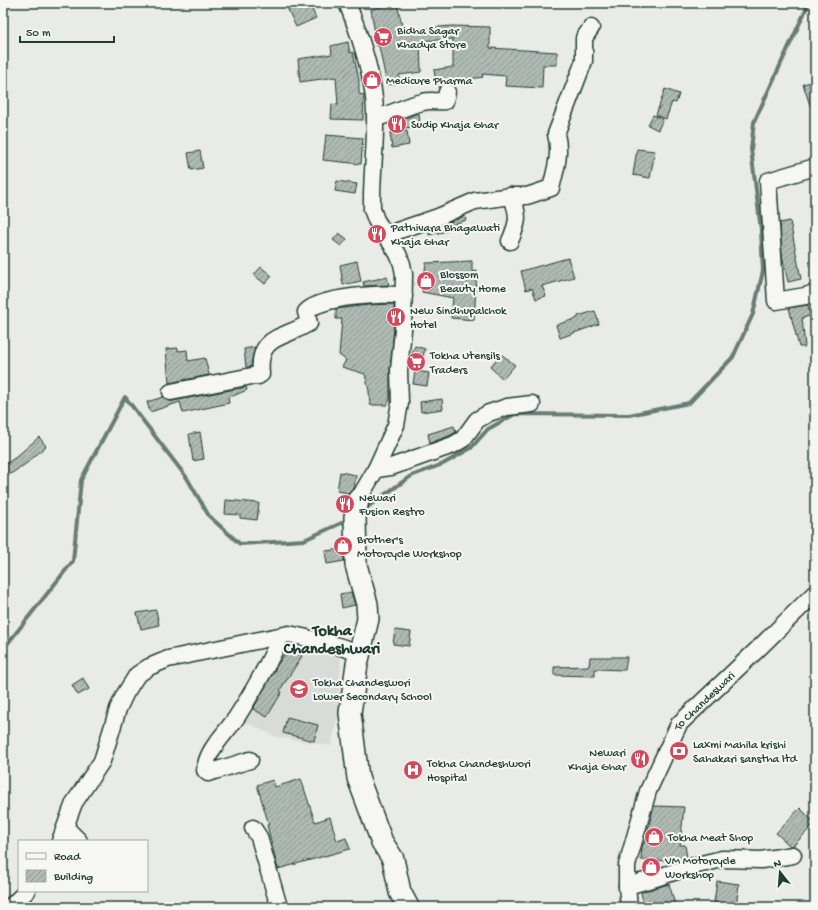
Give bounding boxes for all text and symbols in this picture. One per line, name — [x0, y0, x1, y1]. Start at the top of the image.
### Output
scale bar — [20, 18, 114, 44]
place label: Bidha Sagar Khadya Store — [396, 25, 467, 53]
supermarket icon: Bidha Sagar Khadya Store — [372, 26, 394, 48]
text: 50 m — [26, 27, 51, 41]
shop icon: Medicure Pharma — [361, 69, 383, 91]
place label: Medicure Pharma — [386, 75, 473, 89]
restaurant icon: Sudip Khaja Ghar — [386, 113, 408, 135]
place label: Sudip Khaja Ghar — [411, 119, 500, 133]
place label: Pathivara Bhagawati Khaja Ghar — [390, 222, 501, 250]
restaurant icon: Pathivara Bhagawati Khaja Ghar — [366, 223, 388, 245]
place label: Blossom Beauty Home — [439, 269, 507, 297]
shop icon: Blossom Beauty Home — [415, 270, 437, 292]
place label: New Sindhupalchok Hotel — [410, 305, 508, 333]
restaurant icon: New Sindhupalchok Hotel — [385, 306, 407, 328]
place label: Tokha Utensils Traders — [429, 350, 501, 378]
supermarket icon: Tokha Utensils Traders — [405, 351, 427, 373]
place label: Newari Fusion Restro — [358, 492, 425, 520]
restaurant icon: Newari Fusion Restro — [334, 493, 356, 515]
place label: Brother's Motorcycle Workshop — [356, 534, 462, 562]
shop icon: Brother's Motorcycle Workshop — [332, 535, 354, 557]
district label: Tokha Chandeshwari — [283, 623, 381, 660]
street label: To Chandeswari — [672, 669, 739, 734]
place label: Tokha Chandeswori Lower Secondary School — [312, 677, 432, 705]
school or university icon: Tokha Chandeswori Lower Secondary School — [288, 678, 310, 700]
place label: Laxmi Mahila krishi Sahakari sanstha ltd — [693, 739, 798, 767]
bank icon: Laxmi Mahila krishi Sahakari sanstha ltd — [668, 740, 690, 762]
place label: Newari Khaja Ghar — [568, 747, 628, 775]
restaurant icon: Newari Khaja Ghar — [629, 748, 651, 770]
place label: Tokha Chandeshwori Hospital — [426, 758, 531, 786]
hospital icon: Tokha Chandeshwori Hospital — [402, 759, 424, 781]
shop icon: Tokha Meat Shop — [643, 826, 665, 848]
place label: Tokha Meat Shop — [667, 832, 753, 846]
legend — [18, 840, 148, 892]
text: Road — [54, 851, 81, 865]
north arrow — [760, 852, 800, 892]
place label: VM Motorcycle Workshop — [664, 855, 736, 883]
shop icon: VM Motorcycle Workshop — [640, 856, 662, 878]
text: N — [772, 858, 783, 871]
text: Building — [53, 871, 93, 885]

